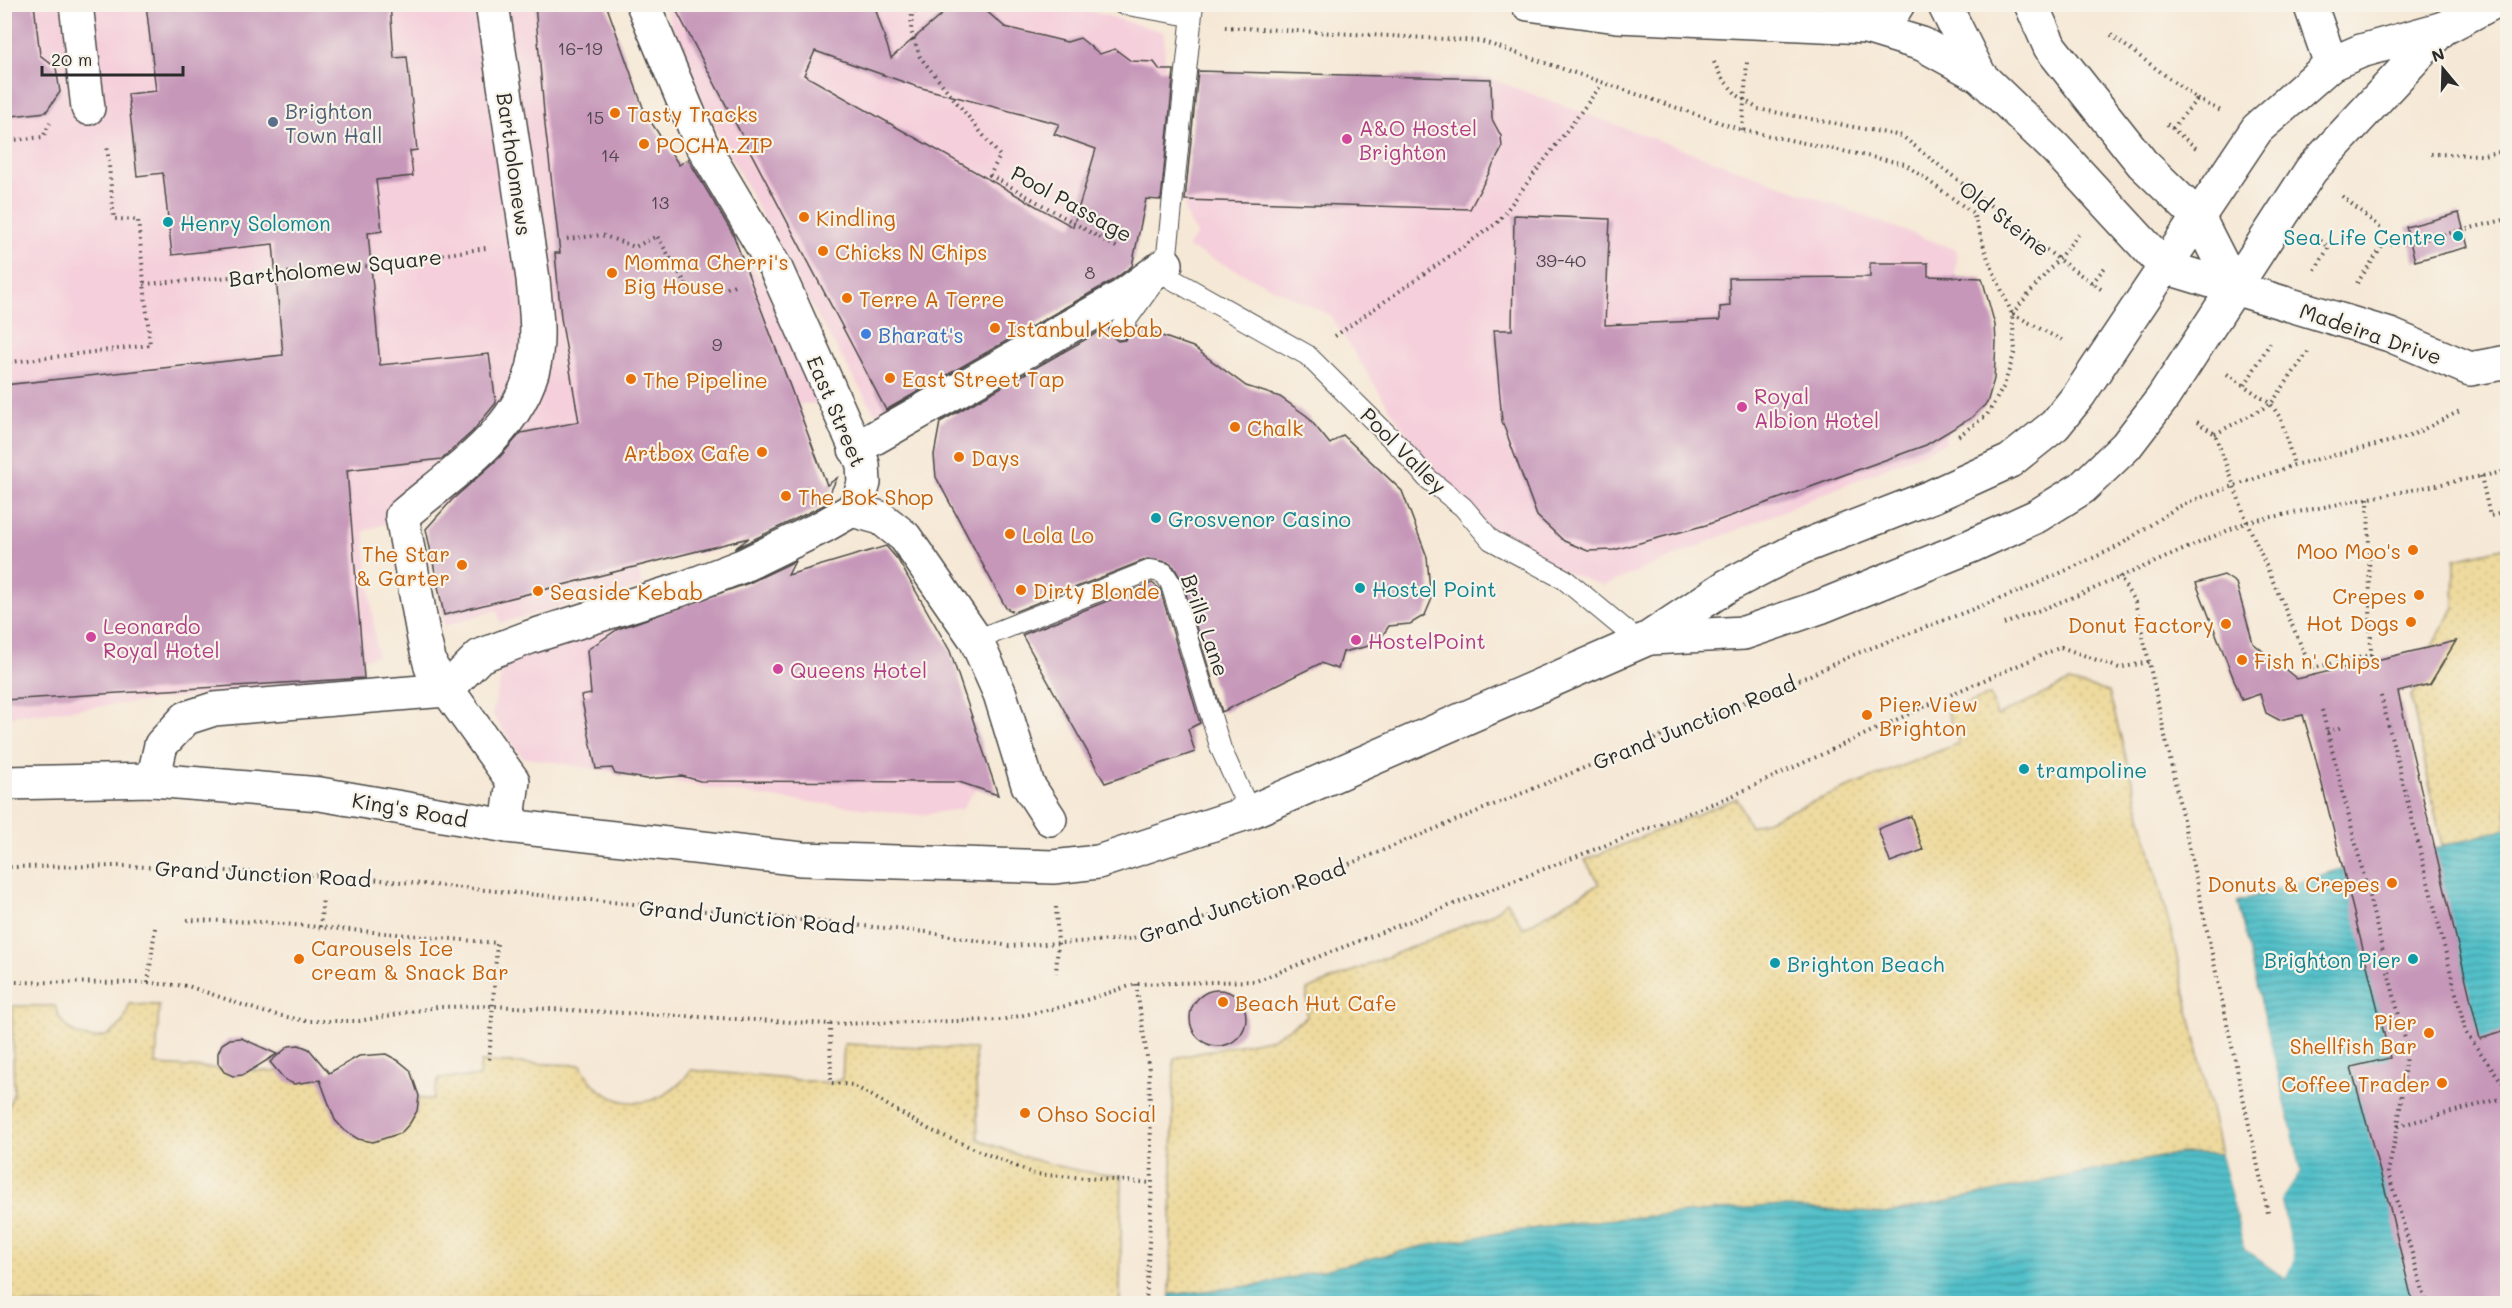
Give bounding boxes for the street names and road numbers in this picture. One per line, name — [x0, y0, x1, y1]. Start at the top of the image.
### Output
street label: Bartholomews — [492, 91, 538, 237]
street label: Pool Passage — [1007, 159, 1137, 247]
street label: Old Steine — [1955, 174, 2055, 262]
street label: Bartholomew Square — [227, 242, 443, 292]
street label: Madeira Drive — [2296, 296, 2446, 370]
street label: East Street — [801, 351, 873, 471]
street label: Pool Valley — [1355, 401, 1453, 499]
street label: Brills Lane — [1176, 570, 1236, 680]
street label: Grand Junction Road — [1589, 669, 1799, 775]
street label: King's Road — [350, 786, 470, 832]
street label: Grand Junction Road — [1135, 853, 1349, 949]
street label: Grand Junction Road — [154, 854, 372, 892]
street label: Grand Junction Road — [638, 893, 856, 939]

